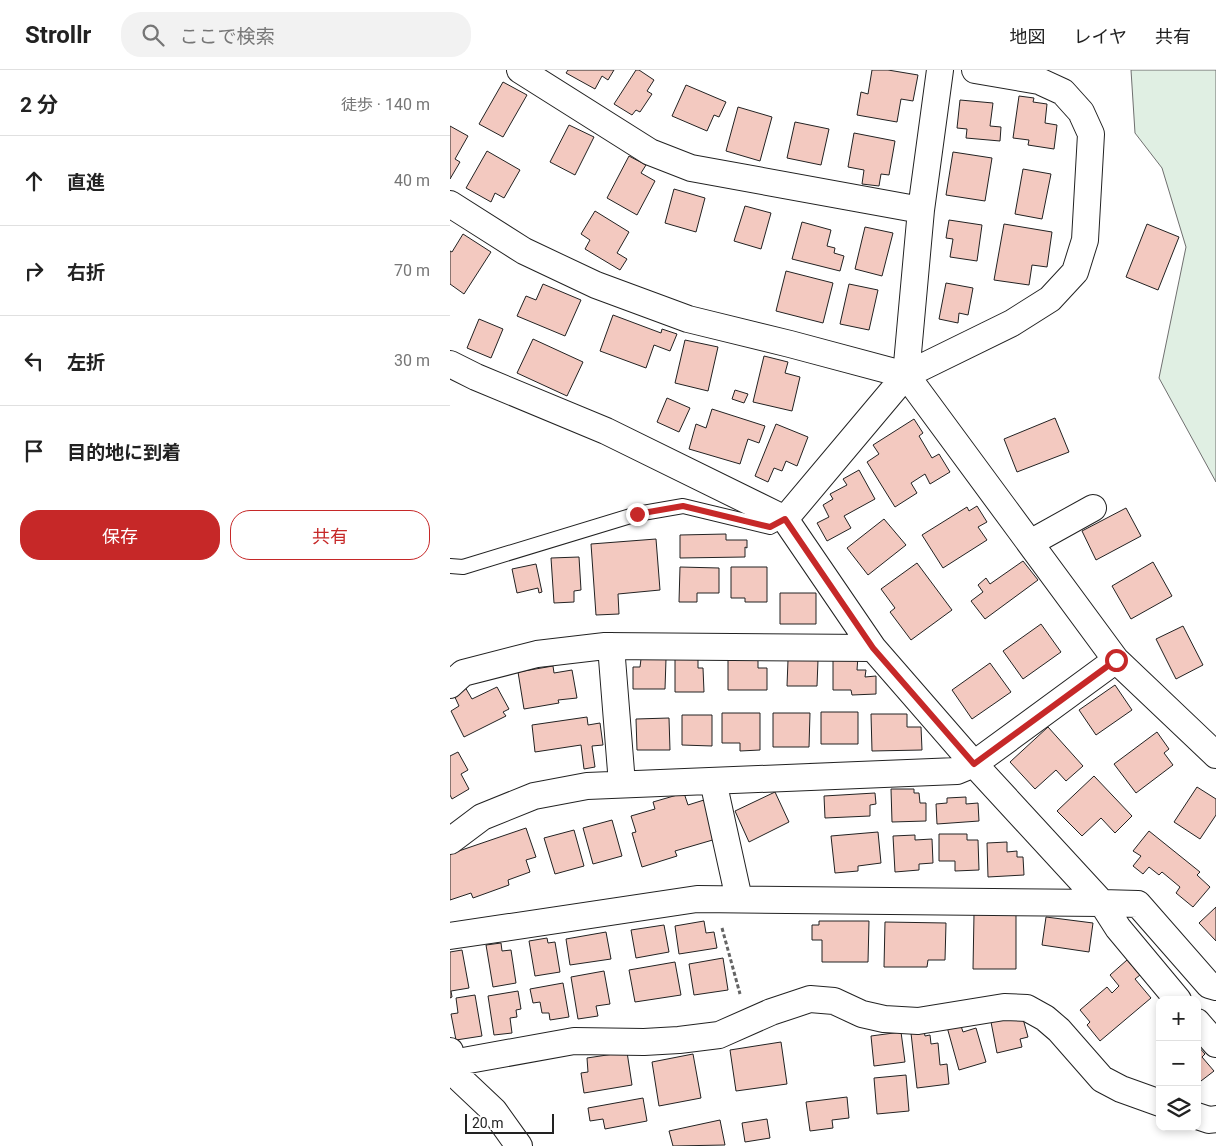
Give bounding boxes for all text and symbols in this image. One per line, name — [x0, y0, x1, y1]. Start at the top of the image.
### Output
search box — [121, 12, 471, 57]
text: Strollr — [25, 21, 91, 49]
icon: search — [139, 21, 167, 49]
text: ここで検索 — [179, 25, 274, 48]
text: 地図 — [1010, 26, 1046, 47]
text: レイヤ — [1074, 26, 1127, 47]
text: 共有 — [1155, 26, 1191, 47]
text: 2 分 — [20, 93, 58, 117]
text: 徒歩 · 140 m — [341, 95, 430, 114]
icon: ahead — [20, 167, 48, 195]
text: 直進 — [67, 171, 105, 194]
text: 40 m — [394, 171, 430, 190]
icon: right — [20, 257, 48, 285]
text: 右折 — [67, 261, 105, 284]
text: 70 m — [394, 261, 430, 280]
icon: left — [20, 347, 48, 375]
text: 左折 — [67, 351, 105, 374]
text: 30 m — [394, 351, 430, 370]
icon: arrive — [20, 437, 48, 465]
text: 目的地に到着 — [67, 441, 181, 464]
route end — [626, 503, 649, 526]
button: 保存 — [20, 510, 220, 560]
button: 共有 — [230, 510, 430, 560]
route start — [1105, 649, 1128, 672]
map controls — [1156, 996, 1201, 1131]
button: + — [1156, 996, 1201, 1041]
button: − — [1156, 1041, 1201, 1086]
button: layers — [1156, 1086, 1201, 1131]
scale bar — [465, 1111, 554, 1134]
text: 20 m — [472, 1115, 504, 1131]

